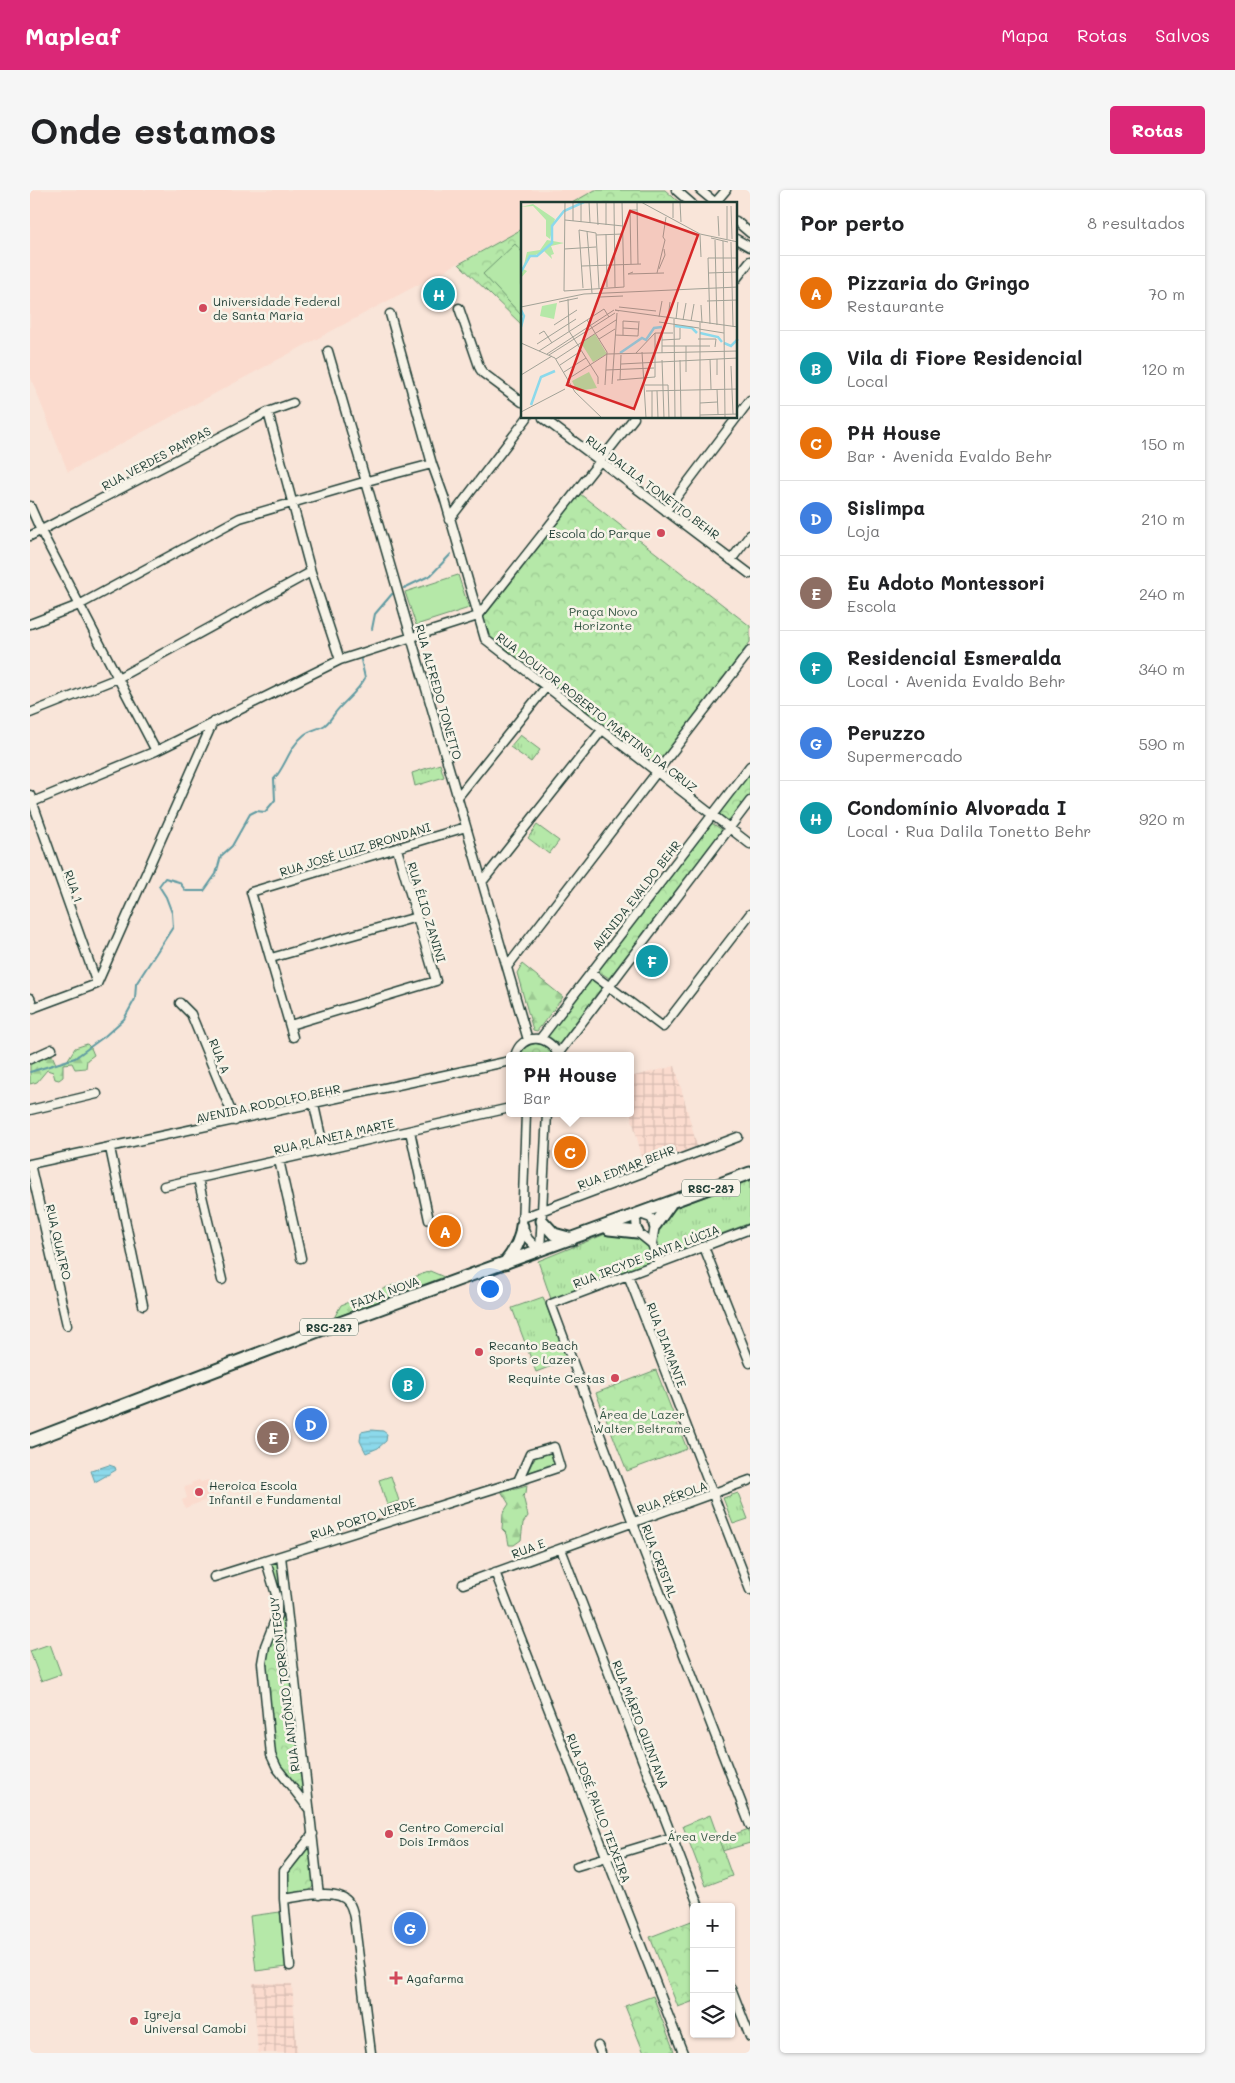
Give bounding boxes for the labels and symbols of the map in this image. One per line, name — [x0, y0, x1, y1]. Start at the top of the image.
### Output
inset map — [521, 202, 738, 419]
pin: H — [423, 275, 455, 313]
place label: Universidade Federal de Santa Maria — [213, 293, 340, 323]
marker: Universidade Federal de Santa Maria — [197, 302, 209, 314]
street label: RUA VERDES PAMPAS — [99, 422, 214, 494]
street label: RUA DALILA TONETTO BEHR — [583, 431, 723, 543]
place label: Escola do Parque — [549, 525, 651, 541]
marker: Escola do Parque — [655, 527, 667, 539]
park label: Praça Novo Horizonte — [569, 603, 637, 633]
street label: RUA ALFREDO TONETTO — [412, 622, 466, 762]
street label: RUA DOUTOR ROBERTO MARTINS DA CRUZ — [493, 629, 701, 795]
street label: RUA JOSÉ LUIZ BRONDANI — [278, 818, 432, 880]
street label: AVENIDA EVALDO BEHR — [588, 837, 684, 953]
street label: RUA ÉLIO ZANINI — [404, 860, 450, 964]
street label: RUA 1 — [61, 868, 87, 904]
pin: F — [636, 942, 668, 980]
street label: RUA A — [206, 1036, 234, 1076]
street label: AVENIDA RODOLFO BEHR — [194, 1080, 342, 1126]
street label: RUA PLANETA MARTE — [272, 1114, 396, 1158]
pin: C — [554, 1133, 586, 1171]
street label: RUA EDMAR BEHR — [575, 1141, 677, 1193]
road number: RSC-287 — [682, 1180, 740, 1196]
street label: RUA QUATRO — [42, 1202, 76, 1282]
pin: A — [429, 1212, 461, 1250]
street label: RUA IRCYDE SANTA LÚCIA — [571, 1221, 721, 1291]
street label: FAIXA NOVA — [349, 1272, 421, 1312]
your location — [477, 1276, 503, 1302]
street label: RUA DIAMANTE — [643, 1300, 691, 1390]
road number: RSC-287 — [300, 1318, 358, 1336]
place label: Recanto Beach Sports e Lazer — [489, 1337, 578, 1367]
marker: Recanto Beach Sports e Lazer — [473, 1346, 485, 1358]
pin: B — [392, 1365, 424, 1403]
place label: Requinte Cestas — [508, 1370, 605, 1386]
marker: Requinte Cestas — [609, 1372, 621, 1384]
pin: D — [295, 1405, 327, 1443]
park label: Área de Lazer Walter Beltrame — [593, 1406, 691, 1436]
pin: E — [257, 1418, 289, 1456]
place label: Heroica Escola Infantil e Fundamental — [209, 1477, 341, 1507]
street label: RUA PÉROLA — [635, 1477, 709, 1517]
marker: Heroica Escola Infantil e Fundamental — [193, 1486, 205, 1498]
street label: RUA PORTO VERDE — [308, 1493, 418, 1543]
street label: RUA CRISTAL — [639, 1522, 682, 1601]
street label: RUA E — [509, 1535, 547, 1561]
street label: RUA ANTÔNIO TORRONTEGUY — [265, 1595, 303, 1773]
street label: RUA MÁRIO QUINTANA — [609, 1658, 673, 1790]
street label: RUA JOSÉ PAULO TEIXEIRA — [563, 1731, 635, 1885]
place label: Centro Comercial Dois Irmãos — [399, 1819, 504, 1849]
marker: Centro Comercial Dois Irmãos — [383, 1828, 395, 1840]
park label: Área Verde — [667, 1828, 737, 1844]
pin: G — [394, 1909, 426, 1947]
place label: Agafarma — [406, 1970, 464, 1986]
marker: Agafarma — [390, 1972, 402, 1984]
place label: Igreja Universal Camobi — [144, 2006, 246, 2036]
marker: Igreja Universal Camobi — [128, 2015, 140, 2027]

